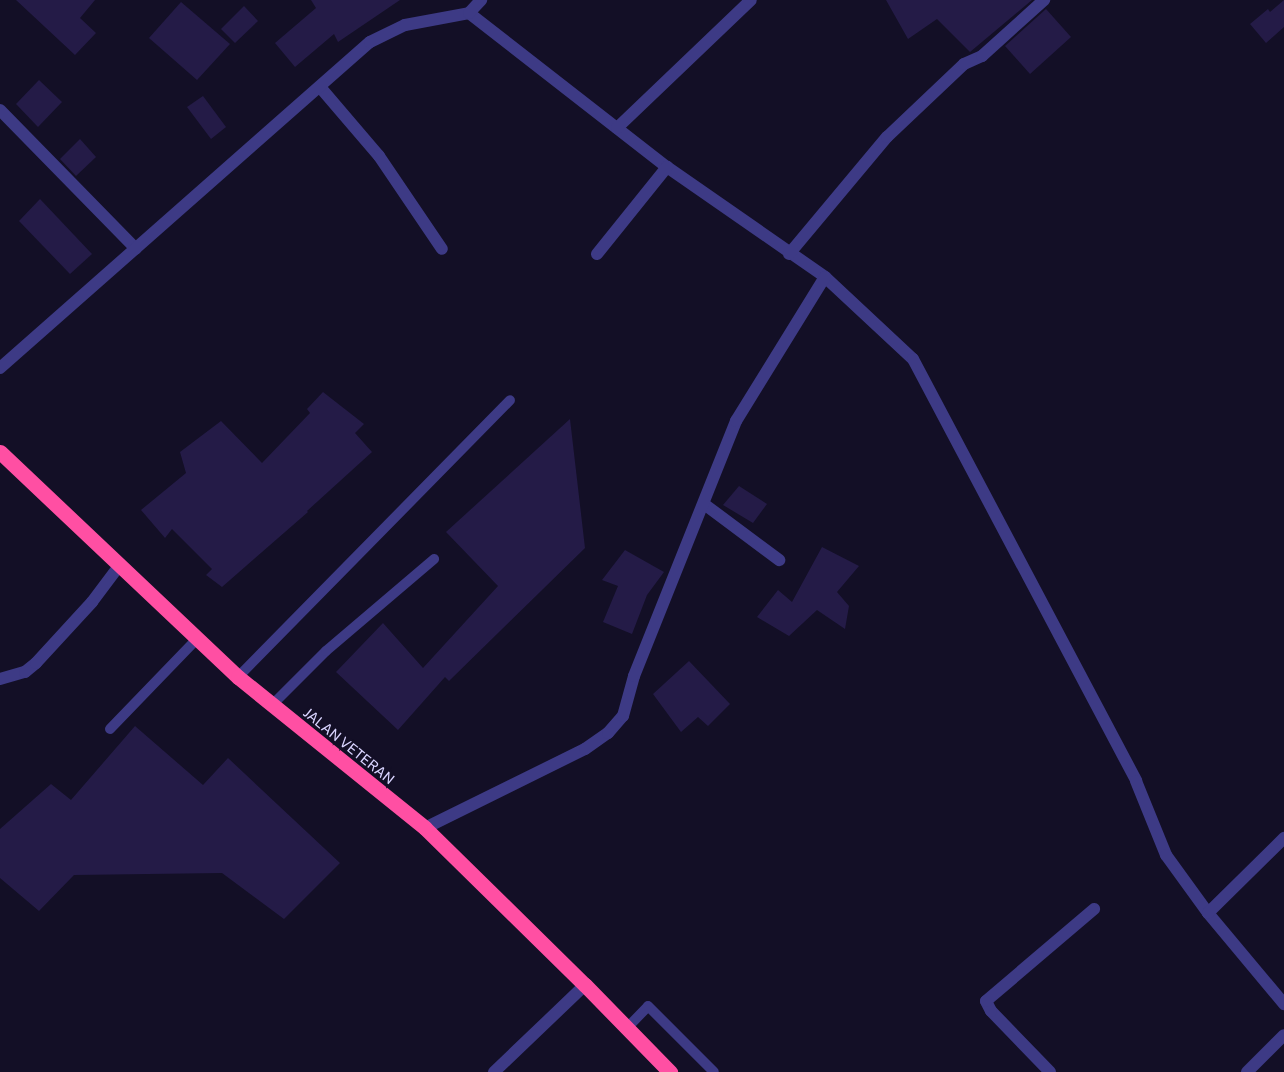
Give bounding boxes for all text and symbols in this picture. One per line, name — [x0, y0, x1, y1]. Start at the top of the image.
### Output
street label: JALAN VETERAN — [300, 704, 398, 788]

